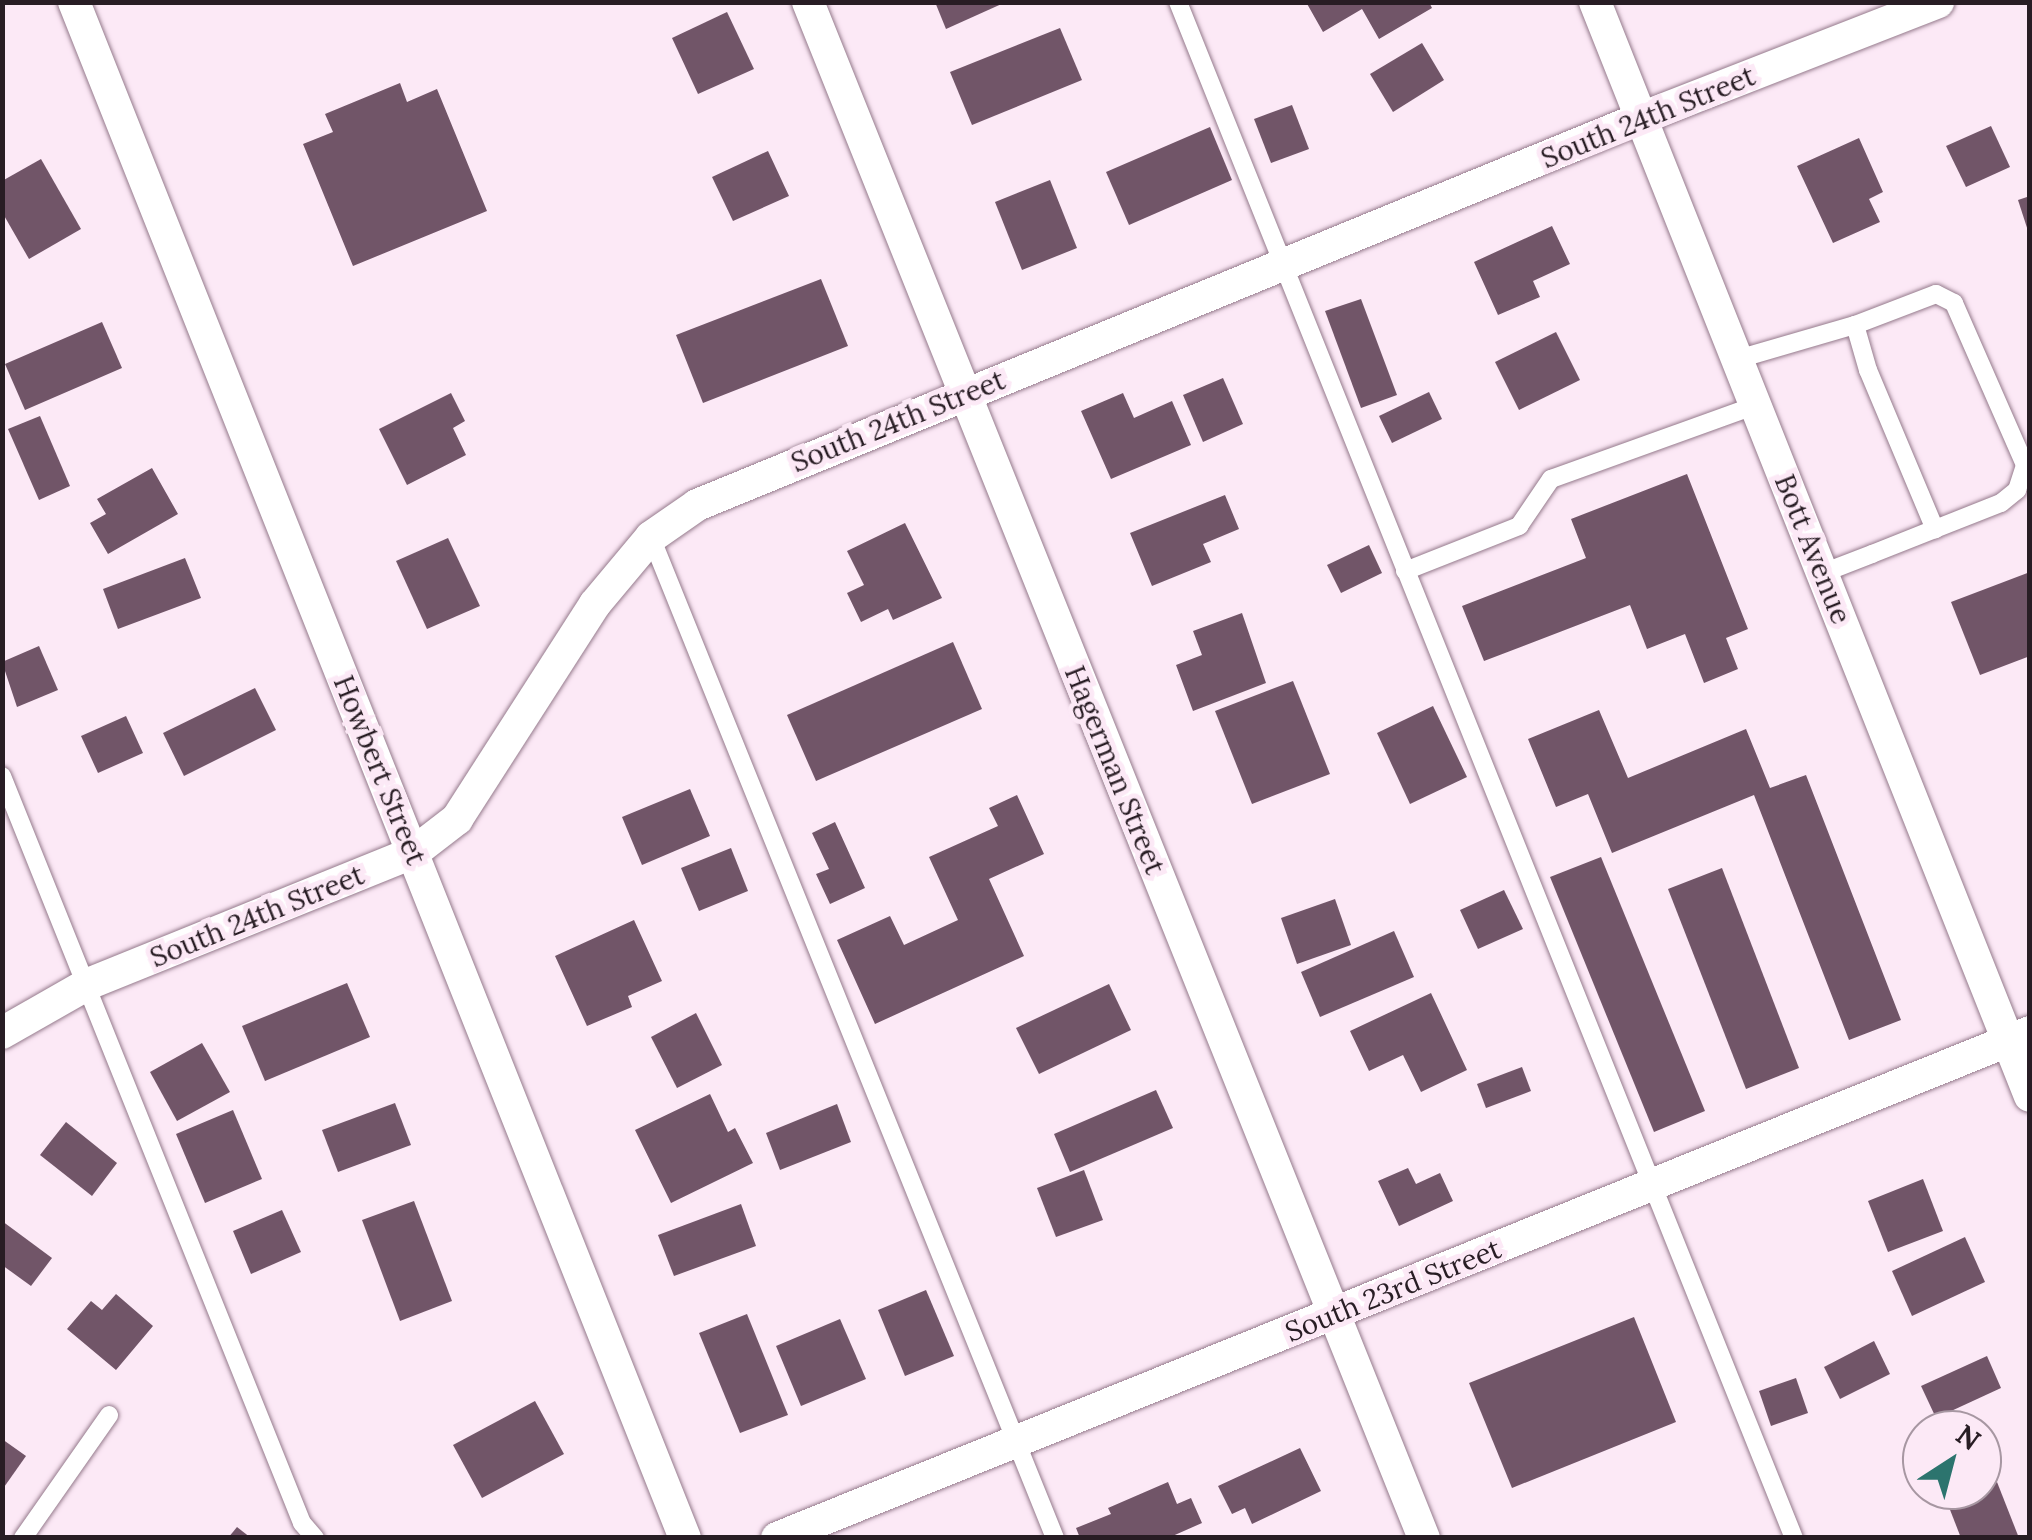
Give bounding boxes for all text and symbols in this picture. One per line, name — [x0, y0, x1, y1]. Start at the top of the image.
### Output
street label: South 24th Street — [1536, 59, 1760, 175]
street label: South 24th Street — [786, 363, 1010, 479]
street label: Bott Avenue — [1768, 469, 1858, 629]
street label: Hagerman Street — [1058, 661, 1172, 879]
street label: Howbert Street — [327, 670, 433, 870]
street label: South 24th Street — [145, 858, 369, 974]
street label: South 23rd Street — [1280, 1231, 1506, 1349]
north arrow — [1902, 1410, 2002, 1510]
text: N — [1949, 1416, 1988, 1458]

